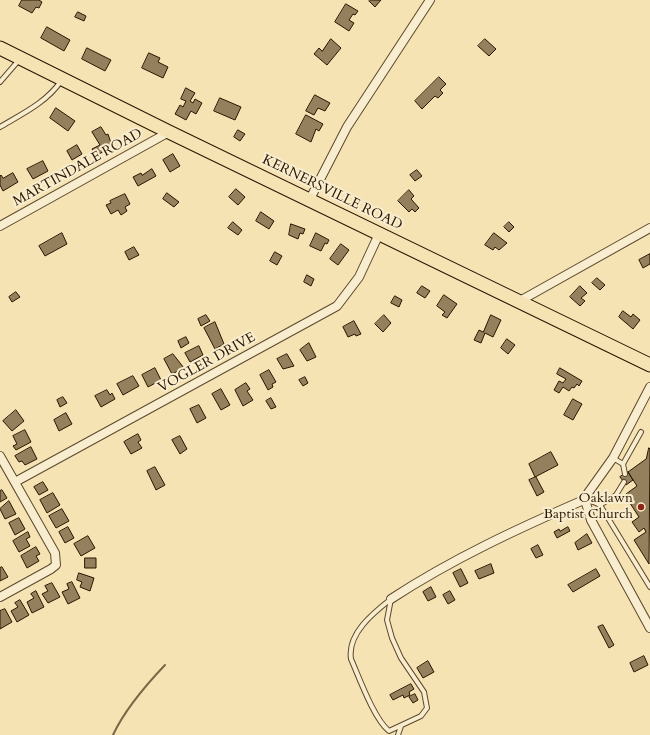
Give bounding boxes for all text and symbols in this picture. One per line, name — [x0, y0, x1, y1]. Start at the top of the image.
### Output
street label: MARTINDALE ROAD — [10, 125, 146, 211]
street label: KERNERSVILLE ROAD — [259, 152, 405, 234]
street label: VOGLER DRIVE — [155, 329, 259, 397]
place label: Oaklawn Baptist Church — [544, 491, 633, 524]
marker: Oaklawn Baptist Church — [636, 502, 646, 512]

